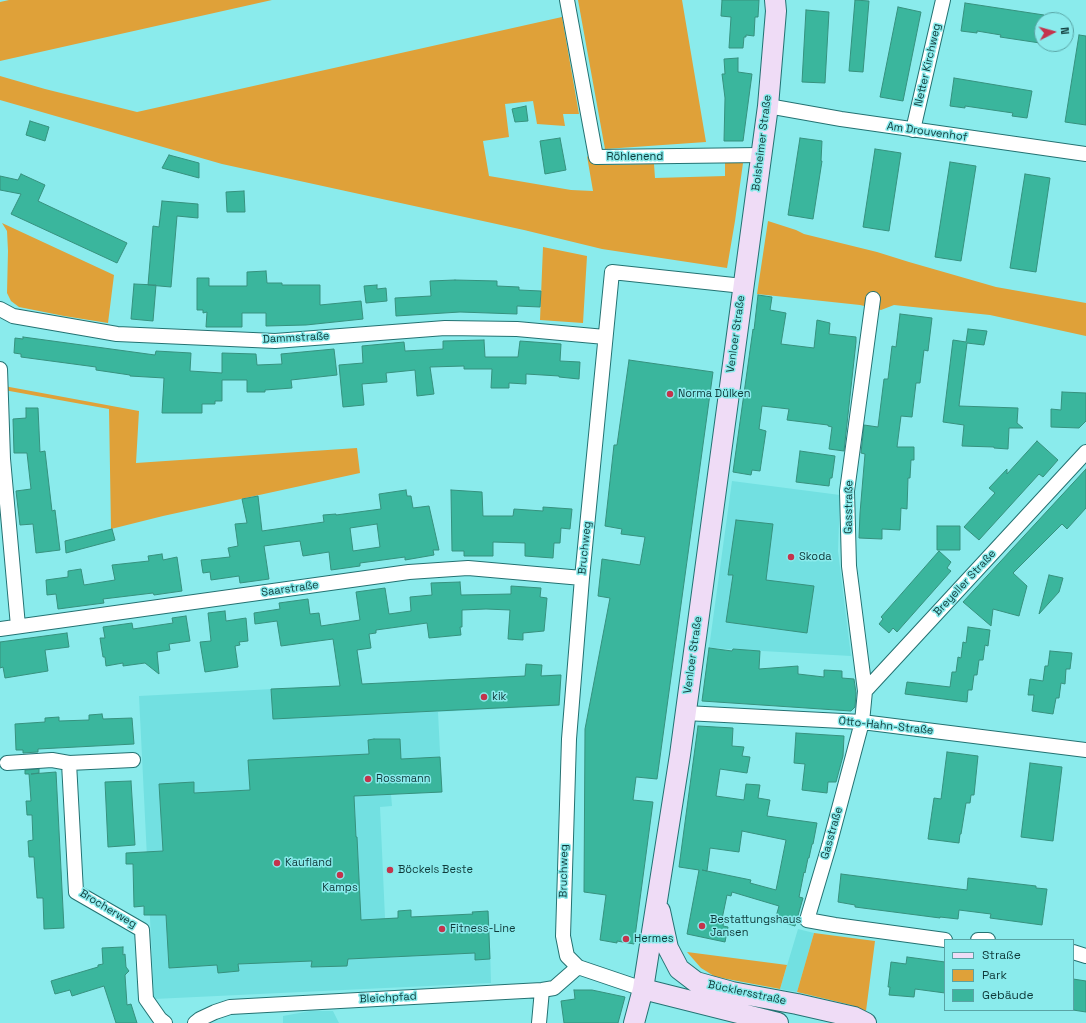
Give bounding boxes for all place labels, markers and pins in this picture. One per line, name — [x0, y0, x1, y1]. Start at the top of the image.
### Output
place label: Norma Dülken — [678, 387, 750, 401]
marker: Norma Dülken — [665, 389, 675, 399]
place label: Skoda — [799, 550, 832, 564]
marker: Skoda — [786, 552, 796, 562]
place label: kik — [492, 690, 507, 704]
marker: kik — [479, 692, 489, 702]
place label: Rossmann — [376, 772, 431, 786]
marker: Rossmann — [363, 774, 373, 784]
place label: Kaufland — [285, 856, 332, 870]
marker: Kaufland — [272, 858, 282, 868]
place label: Böckels Beste — [398, 863, 473, 877]
marker: Böckels Beste — [385, 865, 395, 875]
marker: Kamps — [335, 870, 345, 880]
place label: Kamps — [322, 881, 358, 895]
place label: Bestattungshaus Jansen — [710, 913, 801, 939]
marker: Bestattungshaus Jansen — [697, 921, 707, 931]
place label: Fitness-Line — [450, 922, 516, 936]
marker: Fitness-Line — [437, 924, 447, 934]
place label: Hermes — [634, 932, 674, 946]
marker: Hermes — [621, 934, 631, 944]

